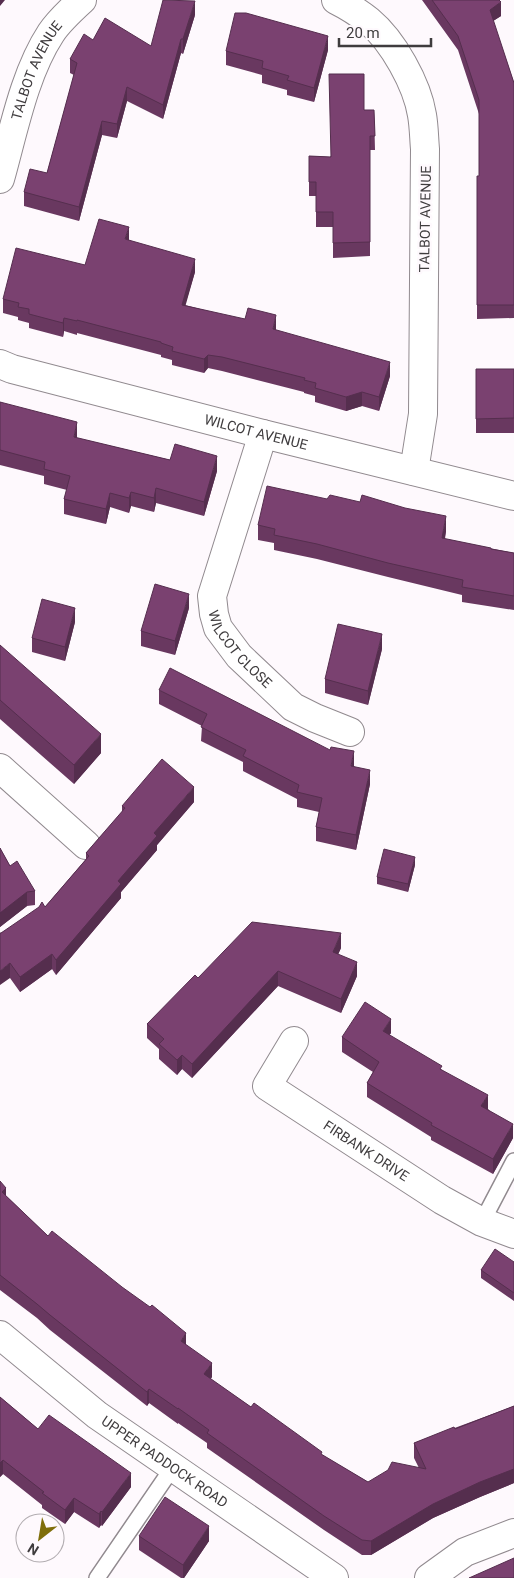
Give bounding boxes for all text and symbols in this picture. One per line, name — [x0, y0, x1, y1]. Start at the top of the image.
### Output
scale bar — [339, 15, 432, 47]
street label: TALBOT AVENUE — [8, 18, 65, 122]
text: 20 m — [346, 24, 380, 42]
street label: TALBOT AVENUE — [416, 166, 434, 272]
street label: WILCOT AVENUE — [203, 411, 309, 453]
street label: WILCOT CLOSE — [205, 608, 275, 691]
street label: FIRBANK DRIVE — [321, 1117, 412, 1184]
street label: UPPER PADDOCK ROAD — [99, 1413, 231, 1511]
north arrow — [15, 1513, 65, 1563]
text: N — [25, 1540, 42, 1559]

